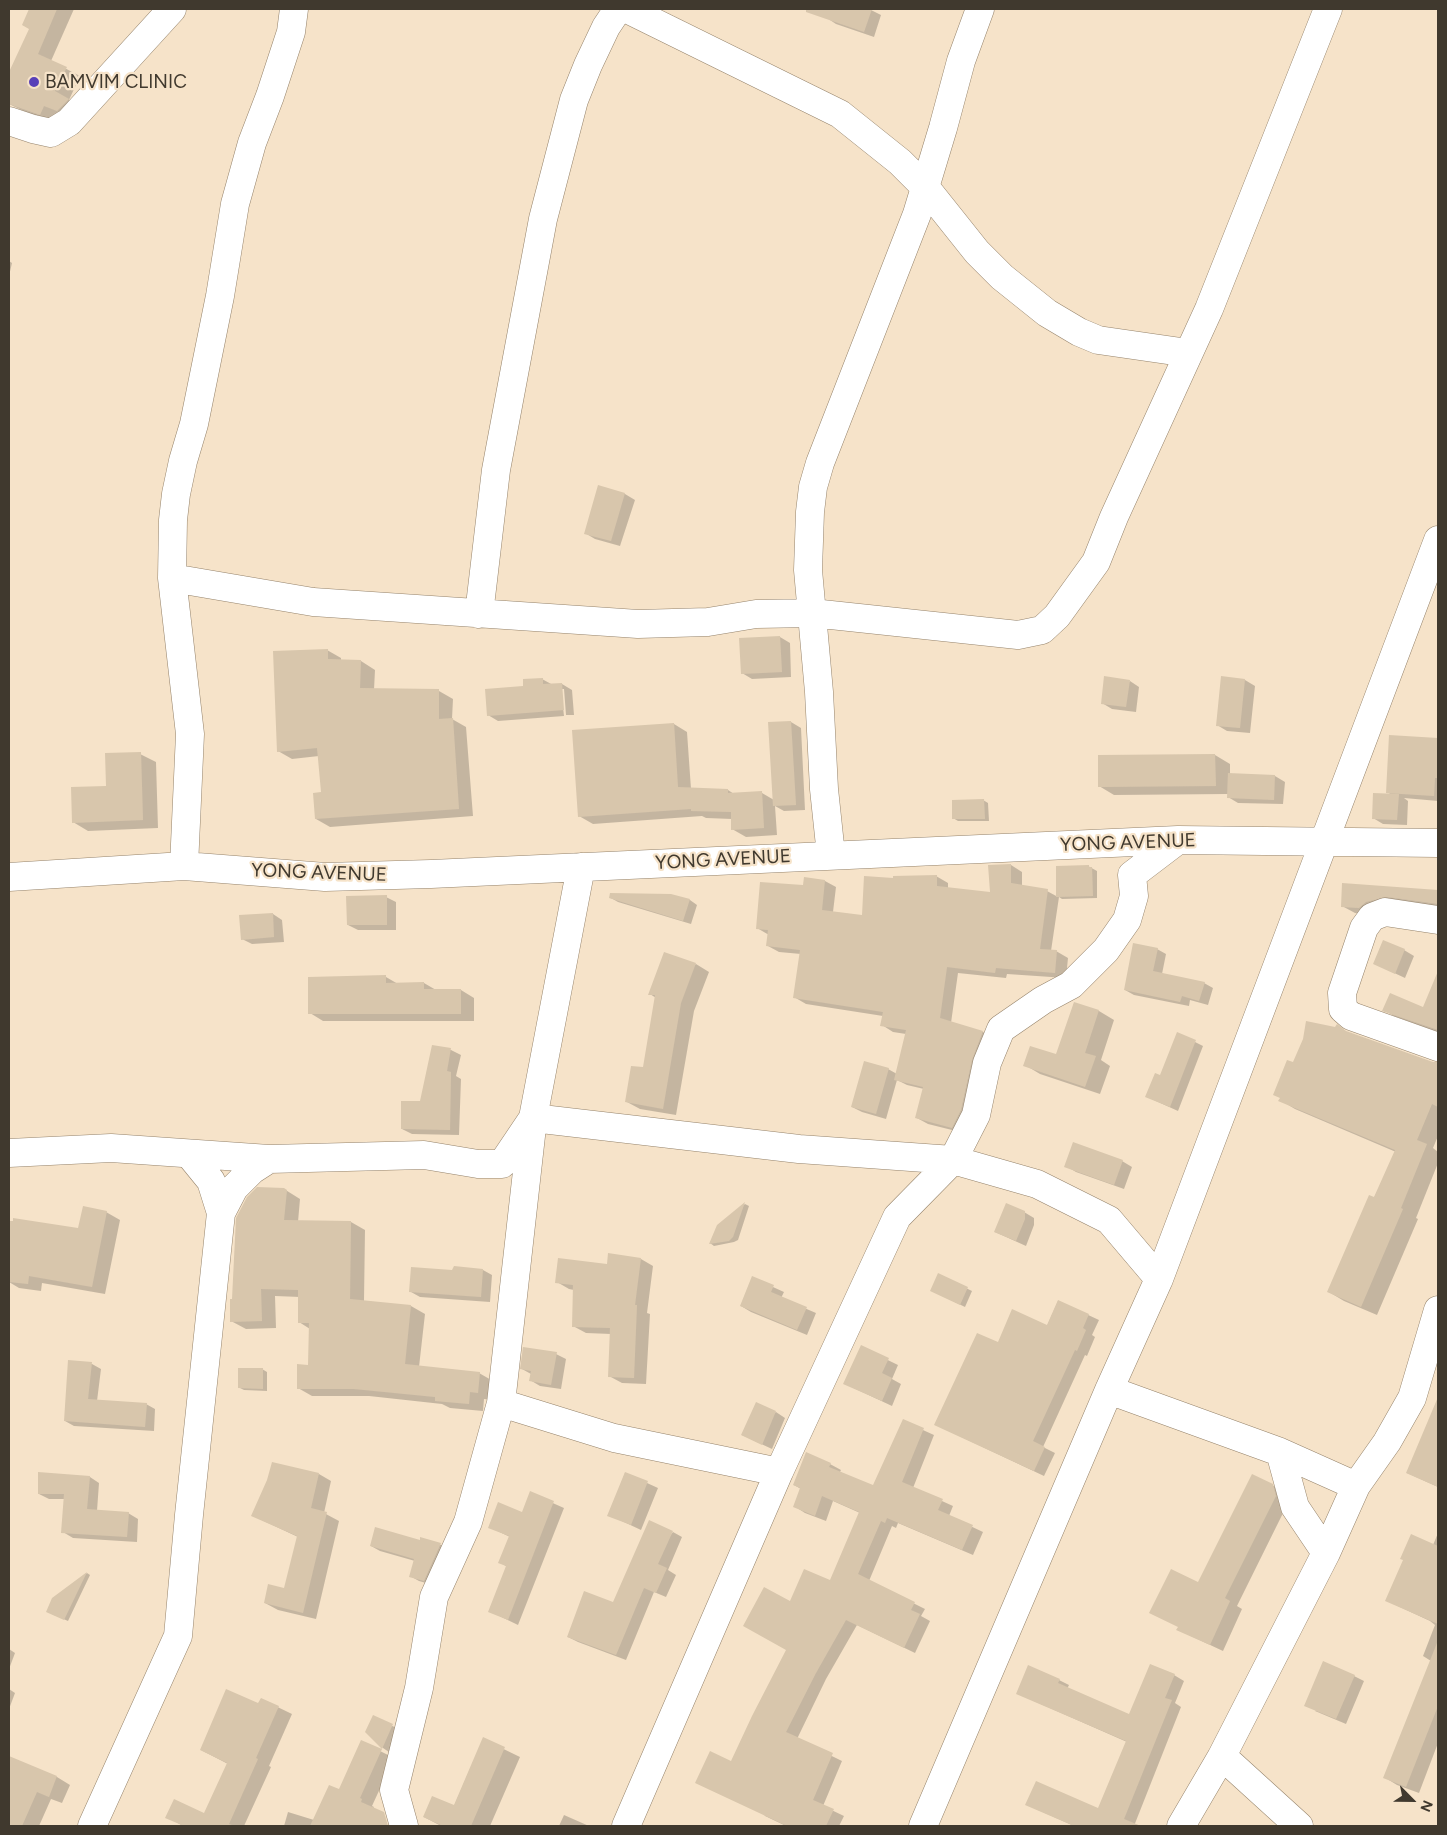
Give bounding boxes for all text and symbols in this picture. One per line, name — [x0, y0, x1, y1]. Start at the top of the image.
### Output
place label: BAMVIM CLINIC — [45, 71, 187, 93]
marker: BAMVIM CLINIC — [27, 75, 41, 89]
street label: YONG AVENUE — [1060, 829, 1196, 857]
street label: YONG AVENUE — [655, 845, 791, 875]
street label: YONG AVENUE — [251, 859, 387, 887]
north arrow — [1387, 1775, 1437, 1825]
text: N — [1416, 1798, 1436, 1814]

